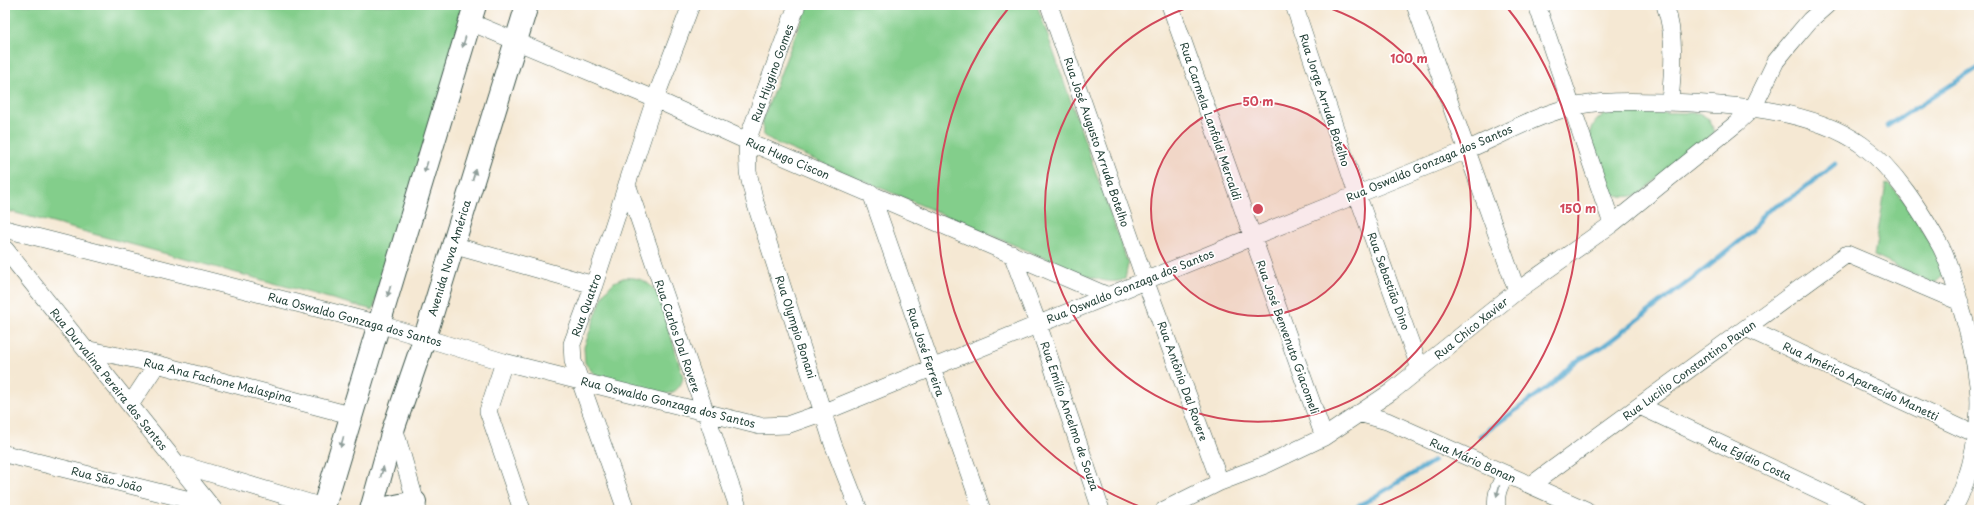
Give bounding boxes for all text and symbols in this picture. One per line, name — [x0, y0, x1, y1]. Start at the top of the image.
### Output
street label: Rua Hiygino Gomes — [746, 22, 798, 124]
street label: Rua Jorge Arruda Botelho — [1295, 31, 1355, 169]
one-way arrow — [461, 37, 467, 49]
street label: Rua Carmela Lanfoldi Mercaldi — [1176, 40, 1246, 202]
text: 100 m — [1390, 49, 1428, 67]
street label: Rua José Augusto Arruda Botelho — [1060, 55, 1134, 229]
text: 50 m — [1242, 92, 1274, 110]
street label: Rua Oswaldo Gonzaga dos Santos — [1343, 120, 1515, 206]
street label: Rua Hugo Ciscon — [744, 133, 832, 183]
one-way arrow — [423, 161, 429, 173]
one-way arrow — [471, 168, 477, 180]
street label: Avenida Nova América — [423, 198, 475, 318]
text: 150 m — [1560, 199, 1596, 217]
centre of rings — [1251, 202, 1265, 216]
street label: Rua Sebastião Dino — [1363, 230, 1415, 332]
street label: Rua Oswaldo Gonzaga dos Santos — [1044, 245, 1216, 327]
street label: Rua José Benvenuto Giacomeli — [1252, 258, 1324, 416]
street label: Rua Quattro — [567, 271, 605, 339]
street label: Rua Olympio Bonani — [771, 273, 821, 381]
street label: Rua Carlos Dal Rovere — [651, 277, 705, 395]
one-way arrow — [386, 285, 392, 297]
street label: Rua Oswaldo Gonzaga dos Santos — [266, 288, 444, 350]
street label: Rua Chico Xavier — [1430, 292, 1512, 363]
street label: Rua Durvalina Pereira dos Santos — [46, 304, 172, 454]
street label: Rua José Ferreira — [903, 305, 949, 399]
street label: Rua Lucilio Constantino Pavan — [1619, 316, 1759, 424]
street label: Rua Antônio Dal Rovere — [1153, 319, 1213, 444]
street label: Rua Américo Aparecido Manetti — [1780, 337, 1942, 425]
street label: Rua Emílio Ancelmo de Souza — [1036, 339, 1104, 493]
street label: Rua Ana Fachone Malaspina — [142, 353, 294, 407]
street label: Rua Oswaldo Gonzaga dos Santos — [579, 372, 757, 432]
street label: Rua Egídio Costa — [1705, 431, 1795, 485]
street label: Rua Mário Bonan — [1427, 433, 1519, 487]
one-way arrow — [339, 436, 345, 448]
street label: Rua São João — [70, 462, 144, 496]
one-way arrow — [379, 466, 385, 479]
one-way arrow — [1494, 485, 1500, 498]

